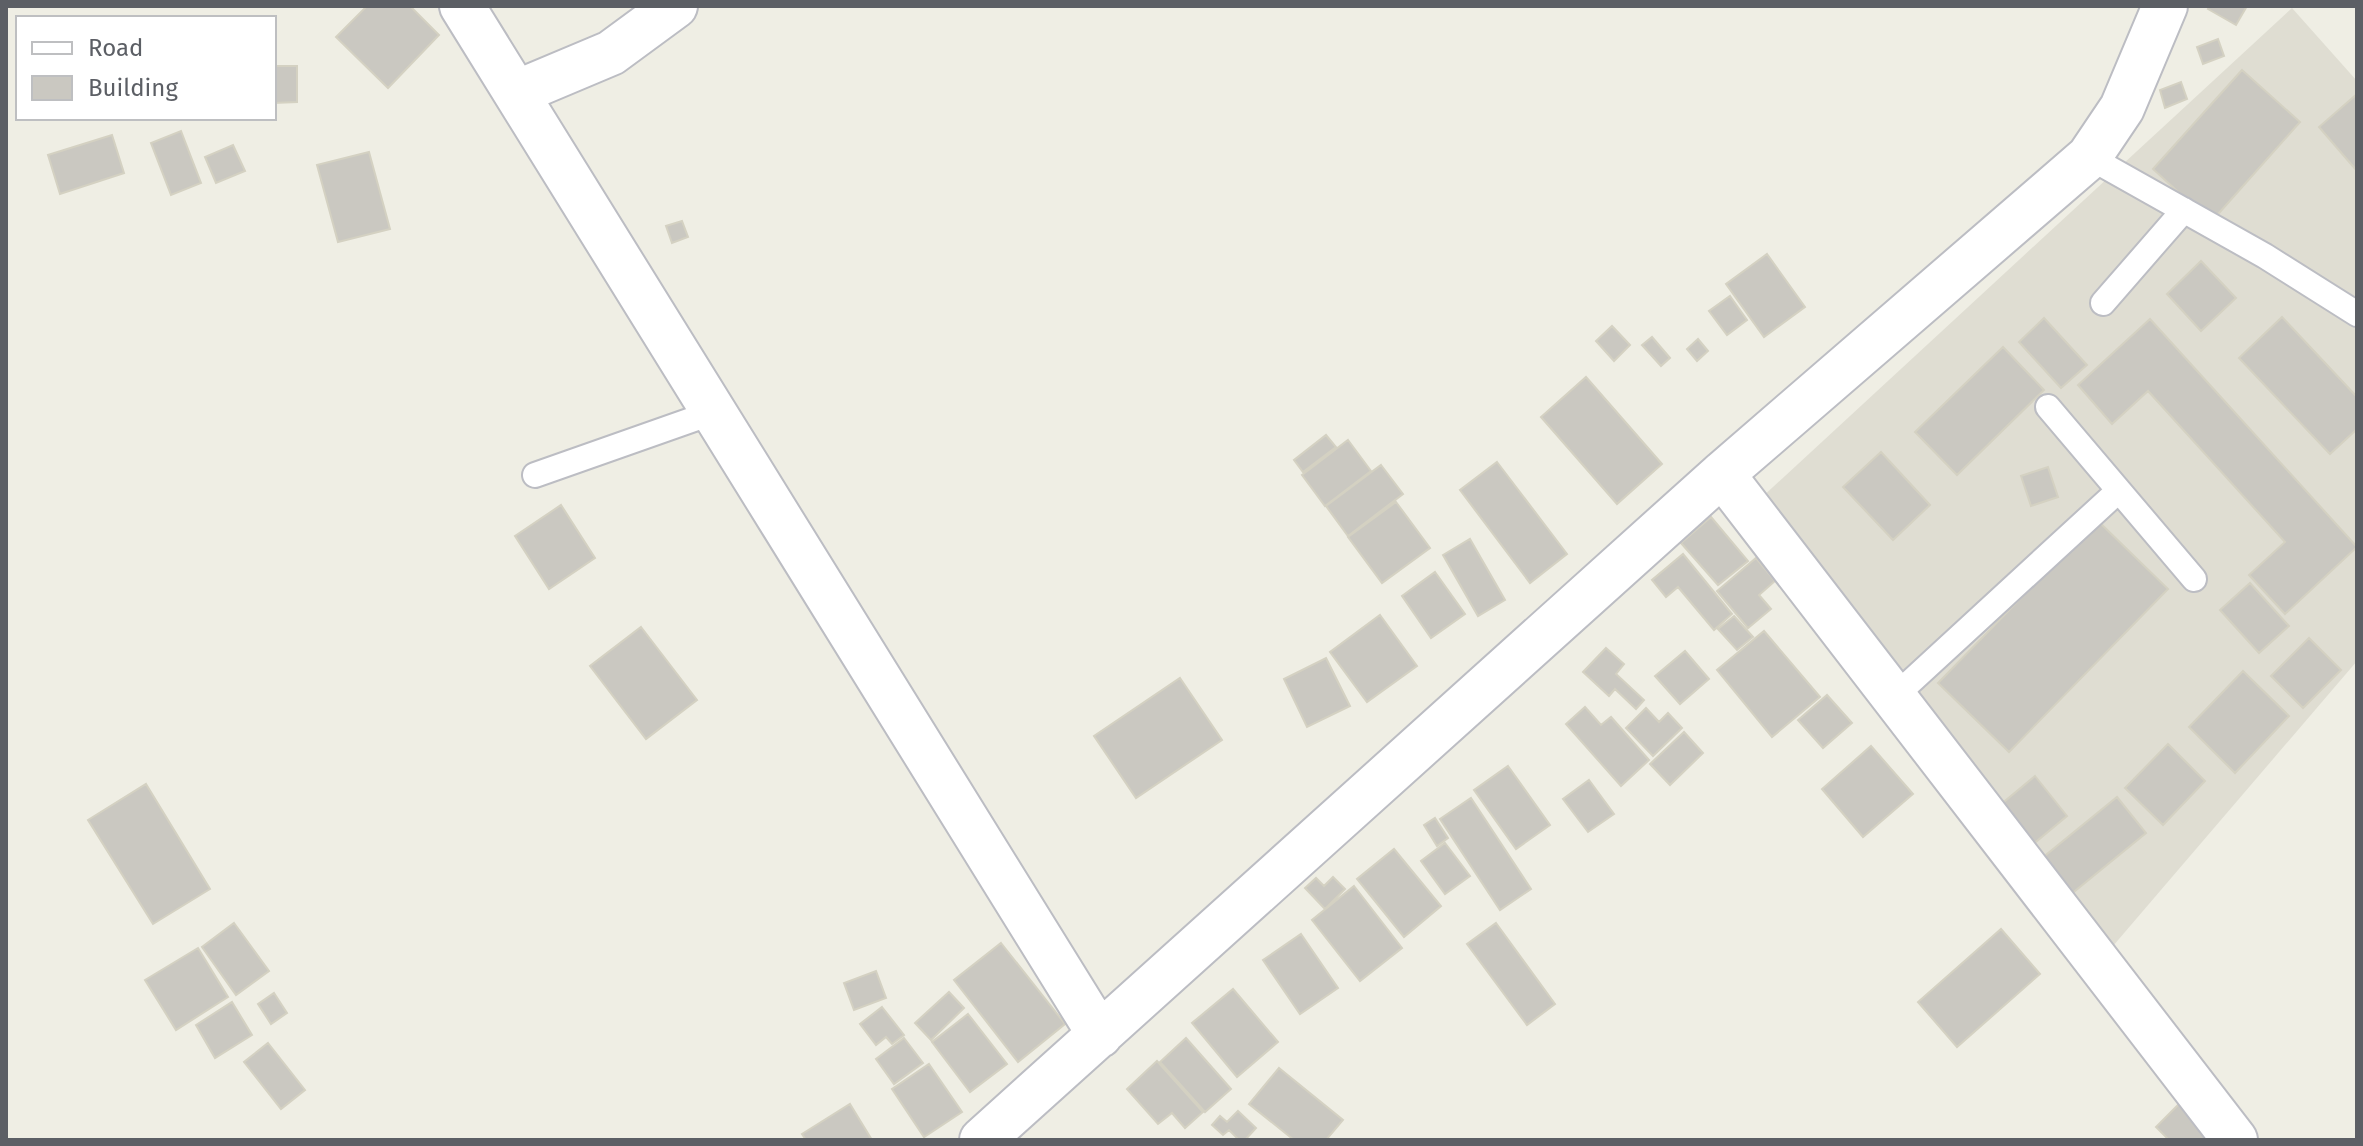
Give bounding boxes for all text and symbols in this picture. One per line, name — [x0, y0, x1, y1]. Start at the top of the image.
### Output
legend — [16, 16, 276, 120]
text: Road — [88, 34, 143, 62]
text: Building — [88, 74, 178, 102]

